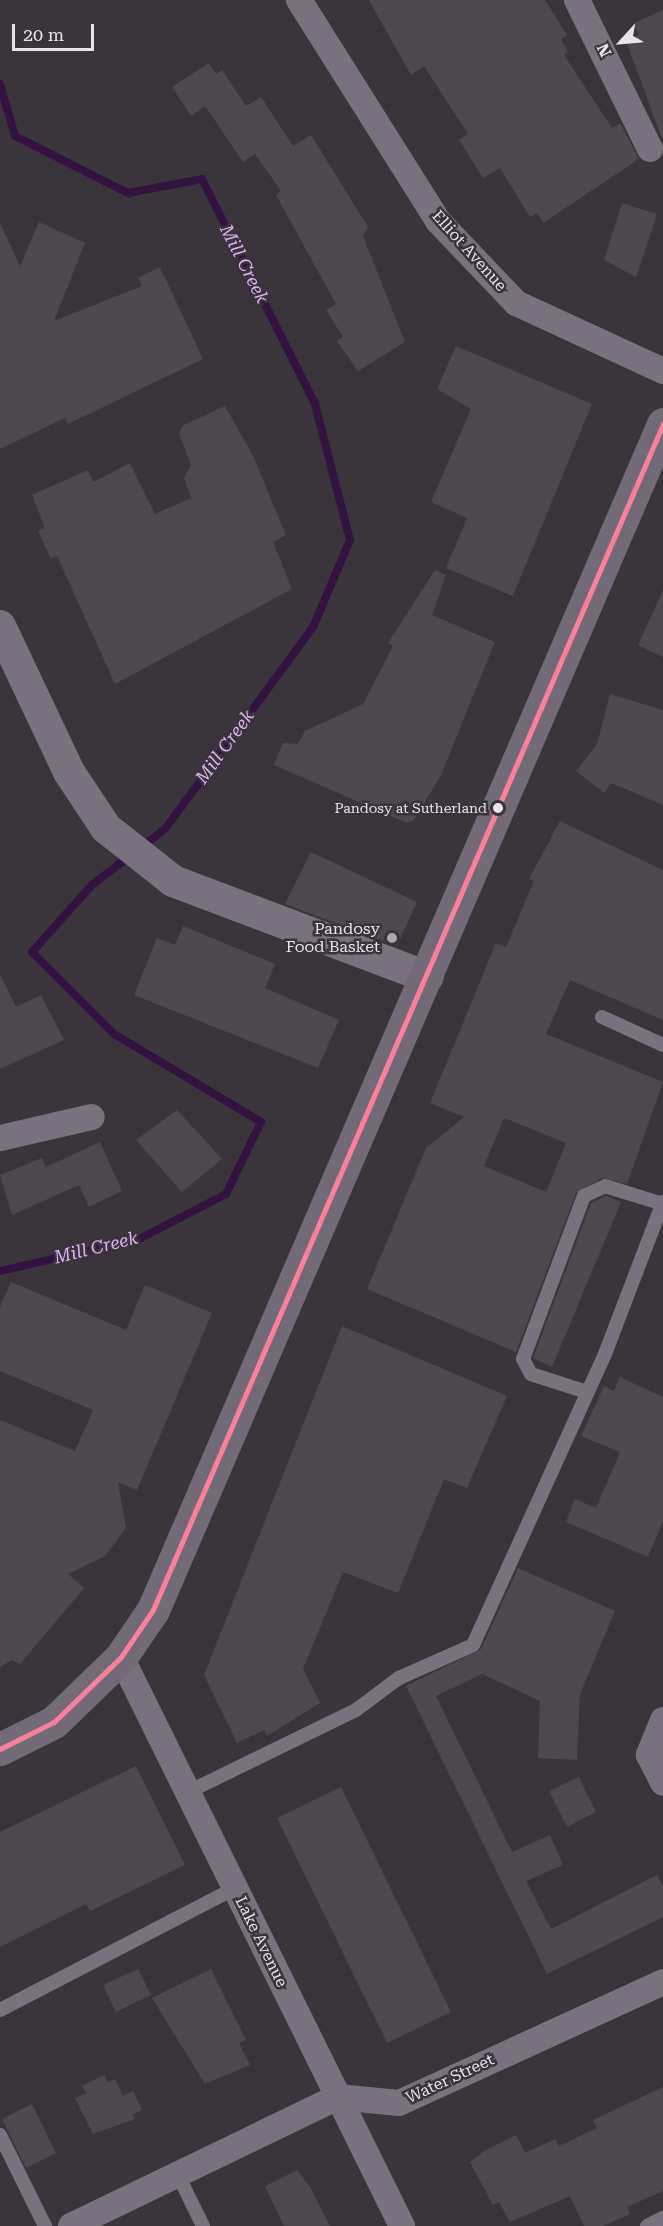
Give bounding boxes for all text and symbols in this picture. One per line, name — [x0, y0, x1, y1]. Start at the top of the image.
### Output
scale bar — [15, 12, 98, 50]
north arrow — [591, 12, 651, 72]
text: 20 m — [23, 24, 64, 45]
text: N — [593, 40, 616, 60]
street label: Elliot Avenue — [428, 207, 510, 295]
water label: Mill Creek — [215, 221, 273, 307]
water label: Mill Creek — [191, 706, 259, 788]
place label: Pandosy at Sutherland — [335, 800, 487, 816]
marker: Pandosy at Sutherland — [492, 802, 504, 814]
place label: Pandosy Food Basket — [286, 919, 380, 957]
marker: Pandosy Food Basket — [385, 931, 399, 945]
water label: Mill Creek — [52, 1227, 140, 1269]
street label: Lake Avenue — [231, 1893, 291, 1991]
street label: Water Street — [403, 2050, 497, 2108]

